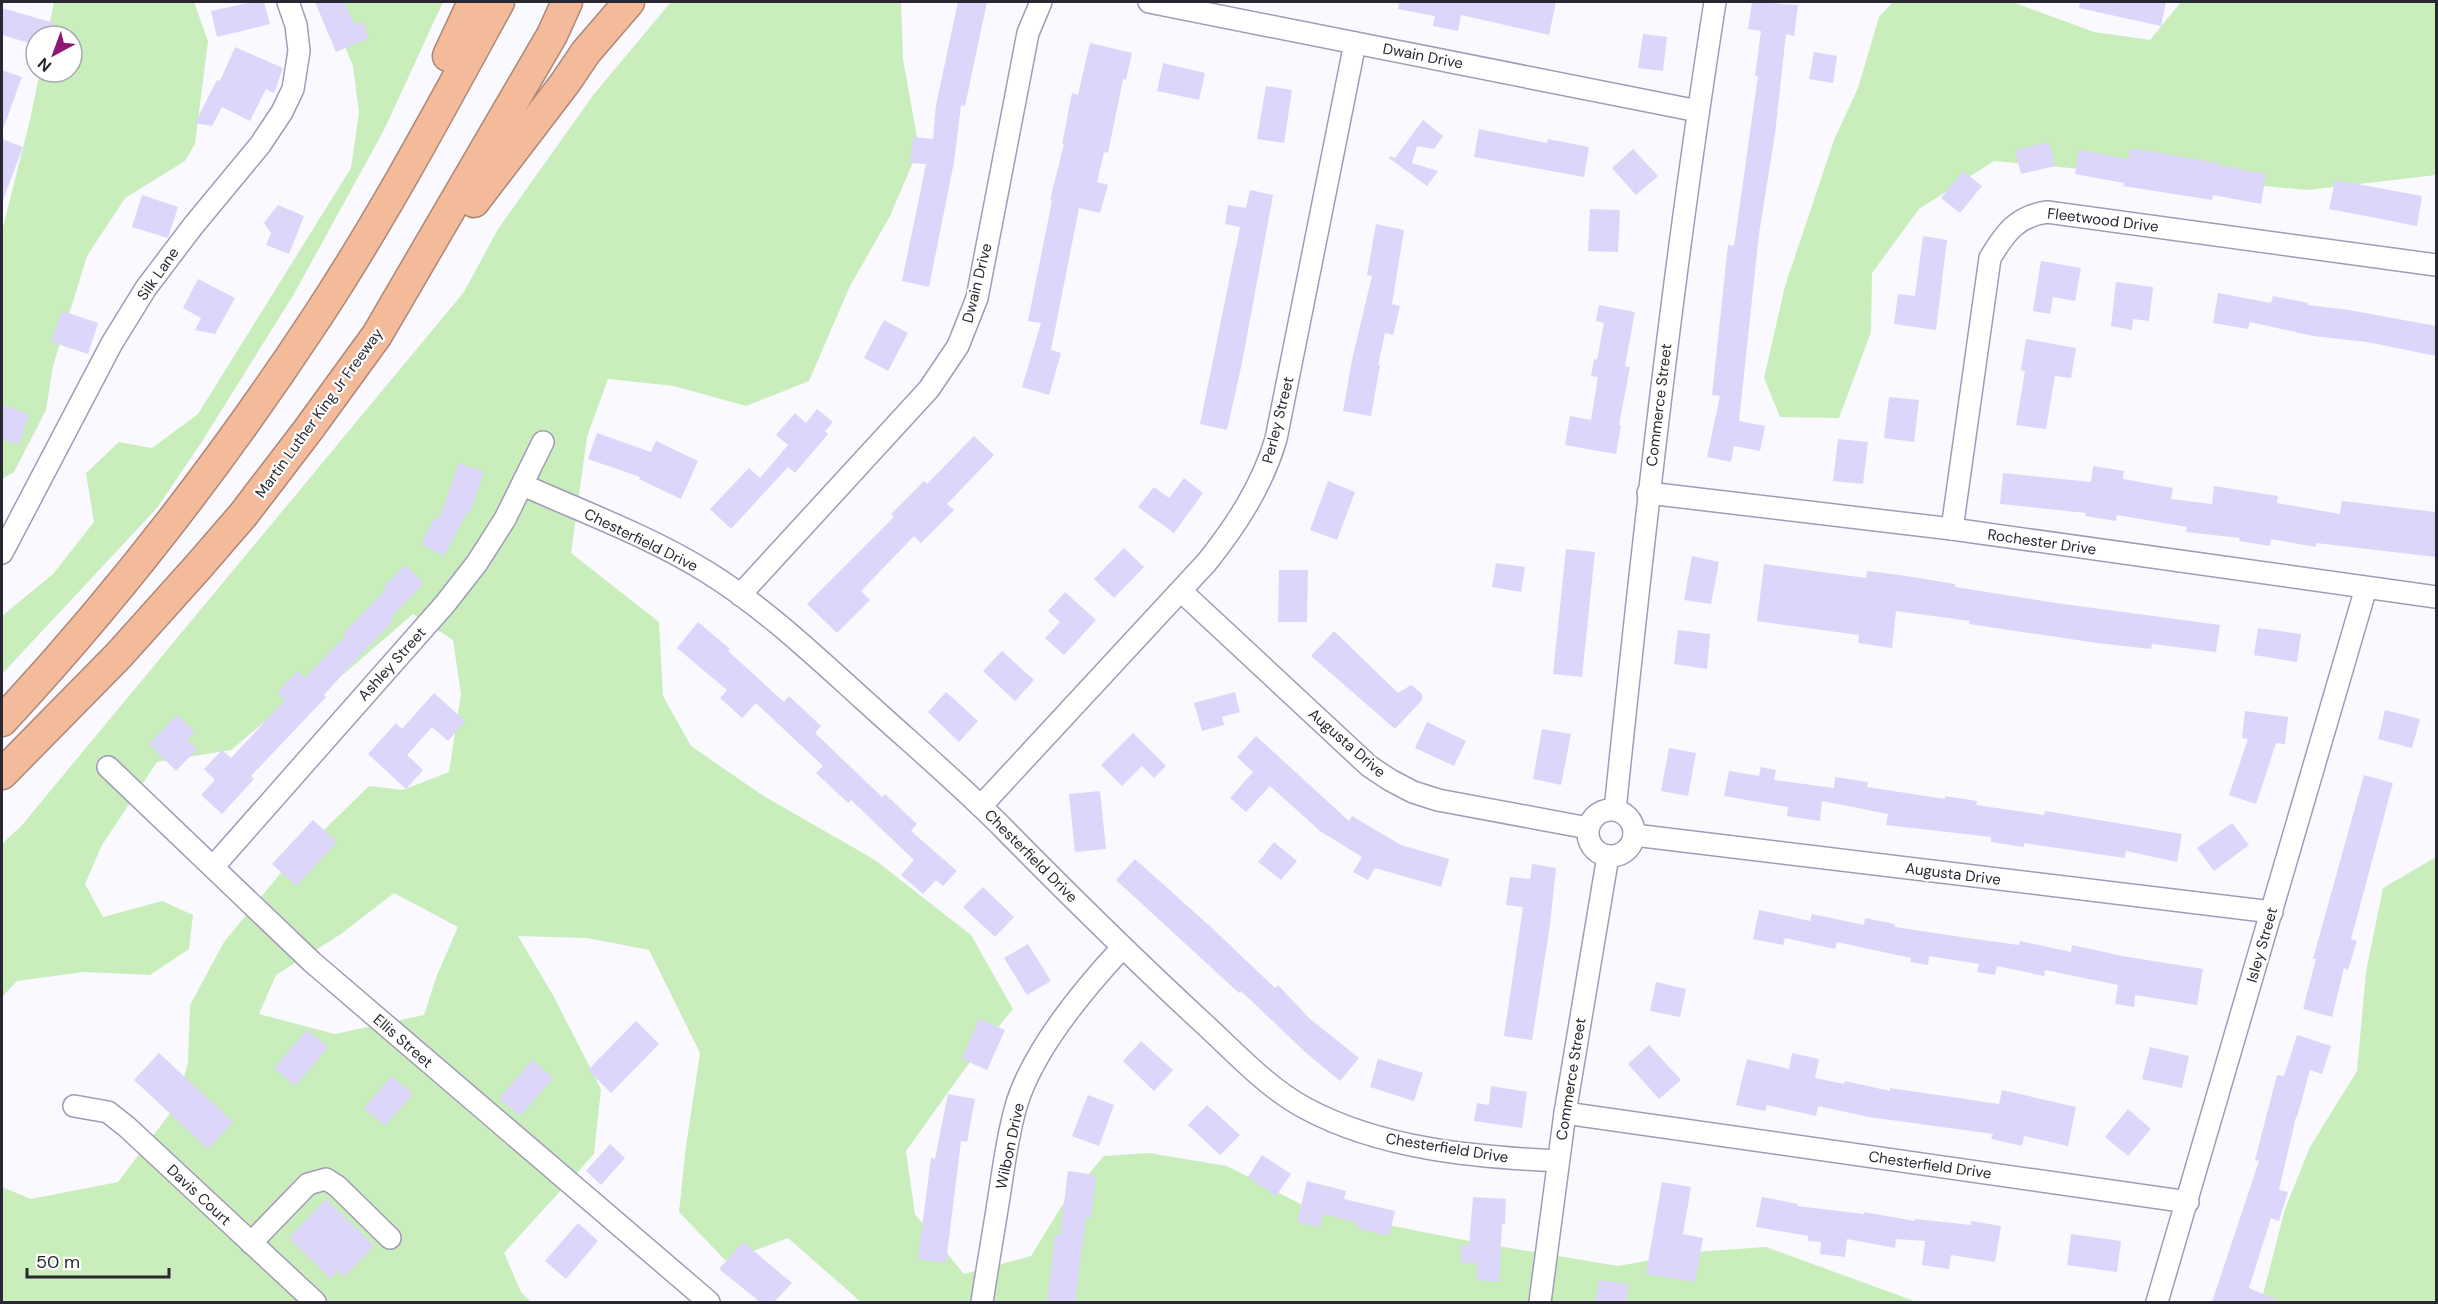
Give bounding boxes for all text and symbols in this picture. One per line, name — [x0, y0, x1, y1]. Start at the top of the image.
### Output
north arrow — [24, 24, 84, 84]
street label: Dwain Drive — [1381, 38, 1465, 74]
text: N — [33, 53, 56, 77]
street label: Fleetwood Drive — [2046, 203, 2160, 237]
street label: Dwain Drive — [957, 241, 997, 325]
street label: Silk Lane — [132, 244, 184, 304]
street label: Martin Luther King Jr Freeway — [251, 324, 388, 502]
street label: Commerce Street — [1642, 342, 1676, 468]
street label: Perley Street — [1258, 374, 1298, 465]
street label: Chesterfield Drive — [581, 504, 701, 576]
street label: Rochester Drive — [1986, 524, 2098, 560]
street label: Ashley Street — [354, 623, 430, 705]
street label: Augusta Drive — [1304, 704, 1390, 782]
street label: Chesterfield Drive — [980, 805, 1082, 907]
street label: Augusta Drive — [1904, 858, 2002, 890]
street label: Isley Street — [2242, 905, 2282, 985]
street label: Ellis Street — [369, 1010, 437, 1073]
street label: Commerce Street — [1551, 1016, 1591, 1142]
street label: Wilbon Drive — [991, 1101, 1029, 1191]
street label: Chesterfield Drive — [1384, 1128, 1510, 1168]
street label: Chesterfield Drive — [1867, 1146, 1993, 1184]
street label: Davis Court — [163, 1160, 235, 1230]
scale bar — [27, 1241, 170, 1279]
text: 50 m — [36, 1250, 80, 1274]

